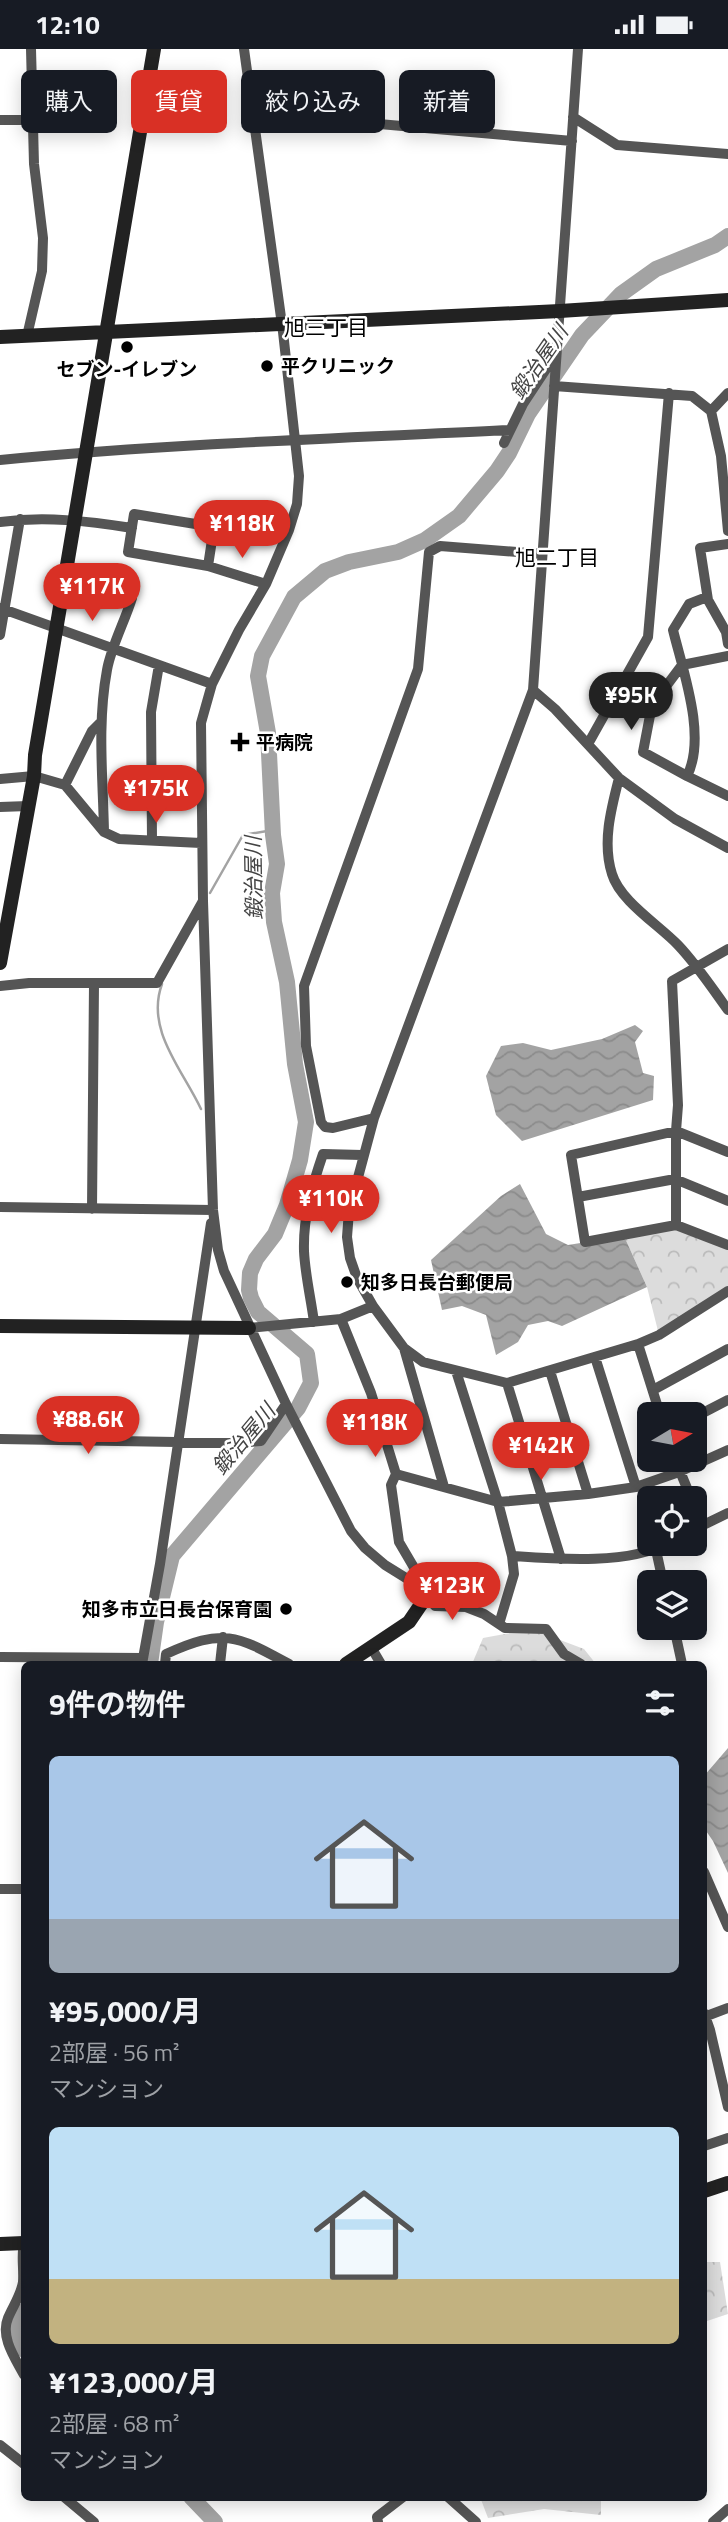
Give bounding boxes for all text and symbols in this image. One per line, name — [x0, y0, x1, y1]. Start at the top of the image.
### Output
text: 12:10 — [35, 5, 100, 44]
chip: 購入 — [21, 70, 117, 133]
chip: 賃貸 — [131, 70, 227, 133]
chip: 絞り込み — [241, 70, 385, 133]
chip: 新着 — [399, 70, 495, 133]
district label: 旭三丁目 — [284, 311, 368, 343]
water label: 鍛治屋川 — [501, 316, 577, 405]
marker: セブン-イレブン — [119, 339, 135, 355]
place label: 平クリニック — [281, 351, 395, 380]
place label: セブン-イレブン — [57, 354, 197, 383]
marker: 平クリニック — [259, 358, 275, 374]
pin: ¥118K — [193, 501, 291, 560]
text: ¥118K — [209, 505, 275, 540]
district label: 旭二丁目 — [515, 541, 599, 573]
pin: ¥117K — [43, 563, 141, 623]
text: ¥117K — [59, 568, 125, 603]
pin: ¥95K — [590, 673, 672, 732]
text: ¥95K — [605, 677, 657, 712]
place label: 平病院 — [256, 727, 313, 756]
marker: 平病院 — [230, 732, 250, 752]
pin: ¥175K — [107, 765, 205, 825]
text: ¥175K — [123, 770, 189, 805]
water label: 鍛治屋川 — [236, 834, 270, 920]
pin: ¥110K — [282, 1175, 380, 1235]
text: ¥110K — [298, 1180, 364, 1215]
place label: 知多日長台郵便局 — [361, 1267, 513, 1296]
marker: 知多日長台郵便局 — [339, 1274, 355, 1290]
water label: 鍛治屋川 — [204, 1394, 284, 1481]
pin: ¥88.6K — [31, 1397, 145, 1456]
pin: ¥118K — [326, 1399, 424, 1459]
text: ¥88.6K — [52, 1401, 124, 1436]
north arrow — [637, 1402, 707, 1472]
map controls — [637, 1402, 707, 1640]
text: ¥118K — [342, 1404, 408, 1439]
pin: ¥142K — [492, 1423, 590, 1482]
text: ¥142K — [508, 1427, 574, 1462]
button: locate — [637, 1486, 707, 1556]
pin: ¥123K — [403, 1563, 501, 1622]
text: ¥123K — [419, 1567, 485, 1602]
button: layers — [637, 1570, 707, 1640]
place label: 知多市立日長台保育園 — [82, 1594, 272, 1623]
marker: 知多市立日長台保育園 — [278, 1601, 294, 1617]
text: 9件の物件 — [49, 1681, 186, 1727]
icon: filters — [641, 1684, 679, 1722]
icon: home — [301, 1801, 427, 1927]
text: ¥95,000/月 — [49, 1988, 202, 2034]
text: 2部屋 · 56 m² — [49, 2035, 179, 2070]
text: マンション — [49, 2071, 164, 2106]
icon: home — [301, 2172, 427, 2298]
text: ¥123,000/月 — [49, 2359, 218, 2405]
text: 2部屋 · 68 m² — [49, 2406, 179, 2441]
text: マンション — [49, 2442, 164, 2477]

